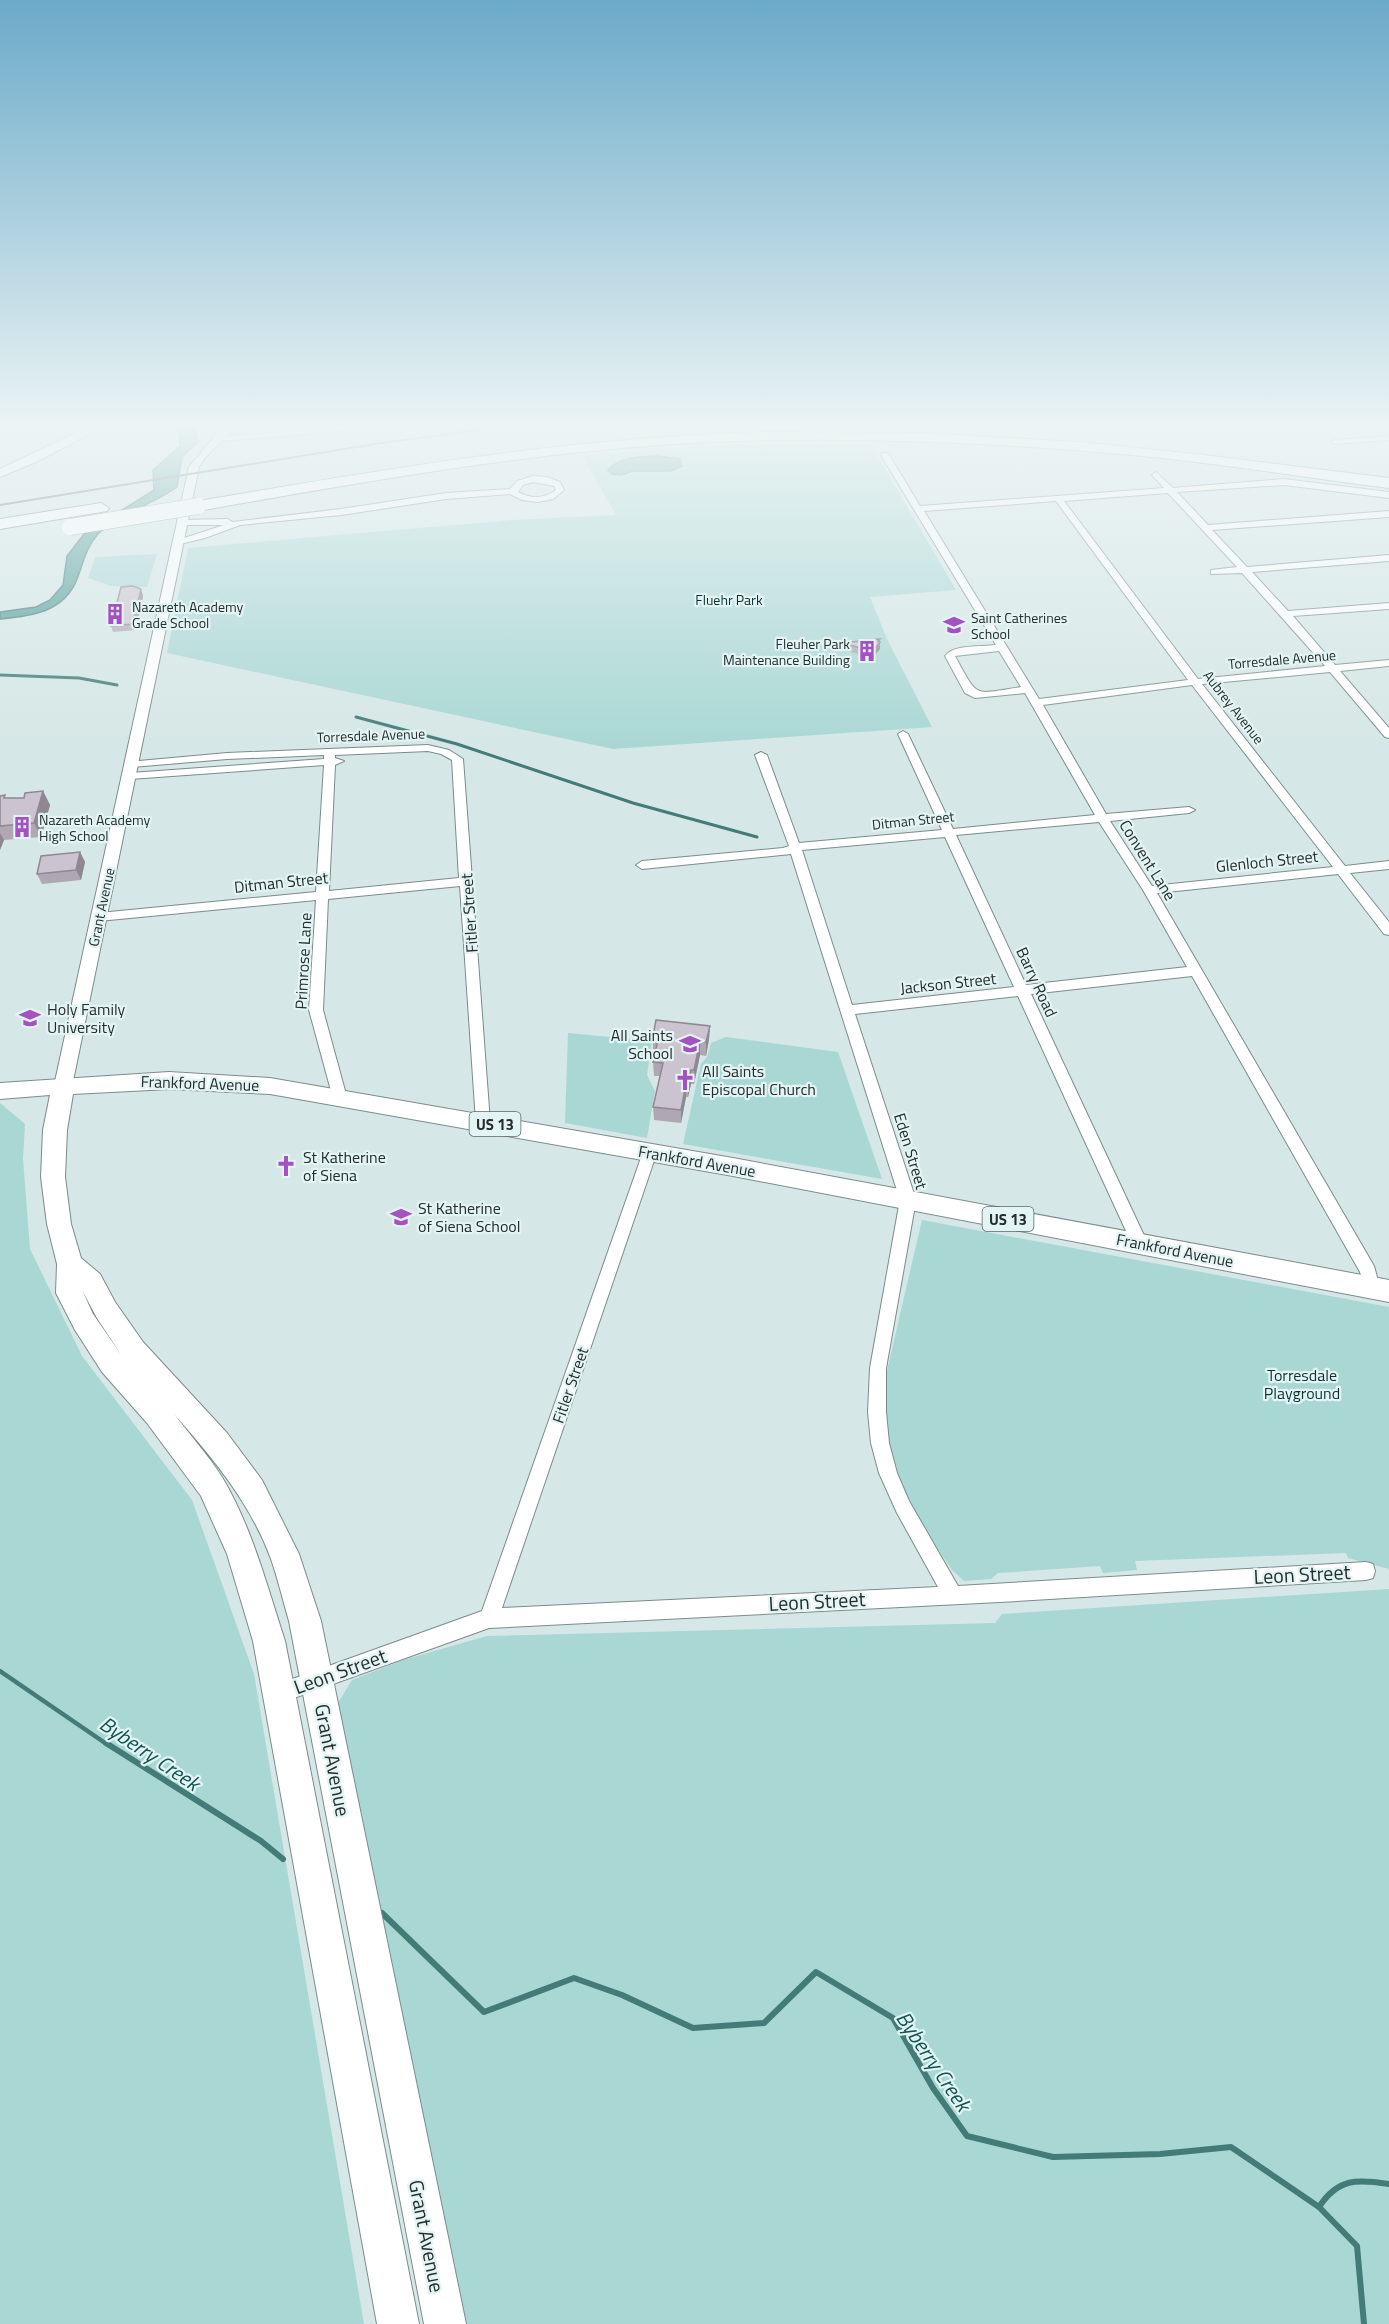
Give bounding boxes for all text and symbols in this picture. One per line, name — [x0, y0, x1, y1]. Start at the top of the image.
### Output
park label: Fluehr Park — [695, 589, 763, 610]
place label: Nazareth Academy Grade School — [132, 596, 244, 633]
building icon: Nazareth Academy Grade School — [103, 602, 127, 626]
place label: Saint Catherines School — [971, 607, 1067, 644]
school or university icon: Saint Catherines School — [942, 613, 966, 637]
place label: Fleuher Park Maintenance Building — [723, 633, 850, 670]
building icon: Fleuher Park Maintenance Building — [855, 639, 879, 663]
street label: Torresdale Avenue — [1227, 644, 1337, 674]
street label: Aubrey Avenue — [1199, 666, 1269, 748]
street label: Torresdale Avenue — [317, 723, 425, 747]
street label: Ditman Street — [871, 805, 955, 835]
place label: Nazareth Academy High School — [39, 809, 151, 846]
building icon: Nazareth Academy High School — [10, 815, 34, 839]
street label: Convent Lane — [1114, 815, 1182, 905]
street label: Glenloch Street — [1215, 844, 1320, 878]
street label: Ditman Street — [233, 865, 329, 899]
street label: Grant Avenue — [82, 866, 120, 948]
street label: Fitler Street — [454, 872, 484, 954]
street label: Primrose Lane — [288, 912, 318, 1010]
street label: Barry Road — [1010, 943, 1064, 1021]
street label: Jackson Street — [899, 966, 998, 1000]
place label: Holy Family University — [47, 997, 126, 1039]
school or university icon: Holy Family University — [18, 1006, 42, 1030]
place label: All Saints School — [611, 1023, 673, 1065]
school or university icon: All Saints School — [678, 1032, 702, 1056]
place label: All Saints Episcopal Church — [702, 1059, 816, 1101]
church icon: All Saints Episcopal Church — [673, 1068, 697, 1092]
street label: Frankford Avenue — [140, 1069, 260, 1097]
street label: Eden Street — [888, 1110, 934, 1192]
road number: US 13 — [470, 1112, 520, 1136]
street label: Frankford Avenue — [636, 1139, 758, 1183]
place label: St Katherine of Siena — [303, 1145, 386, 1187]
church icon: St Katherine of Siena — [274, 1154, 298, 1178]
place label: St Katherine of Siena School — [418, 1196, 520, 1238]
school or university icon: St Katherine of Siena School — [389, 1205, 413, 1229]
road number: US 13 — [982, 1207, 1034, 1231]
street label: Frankford Avenue — [1114, 1227, 1236, 1273]
street label: Fitler Street — [546, 1343, 594, 1427]
park label: Torresdale Playground — [1264, 1363, 1340, 1405]
street label: Leon Street — [1253, 1556, 1351, 1592]
street label: Leon Street — [768, 1583, 866, 1619]
street label: Leon Street — [289, 1640, 391, 1702]
street label: Grant Avenue — [307, 1701, 359, 1819]
water label: Byberry Creek — [93, 1708, 209, 1800]
water label: Byberry Creek — [889, 2004, 981, 2120]
street label: Grant Avenue — [401, 2177, 453, 2295]

